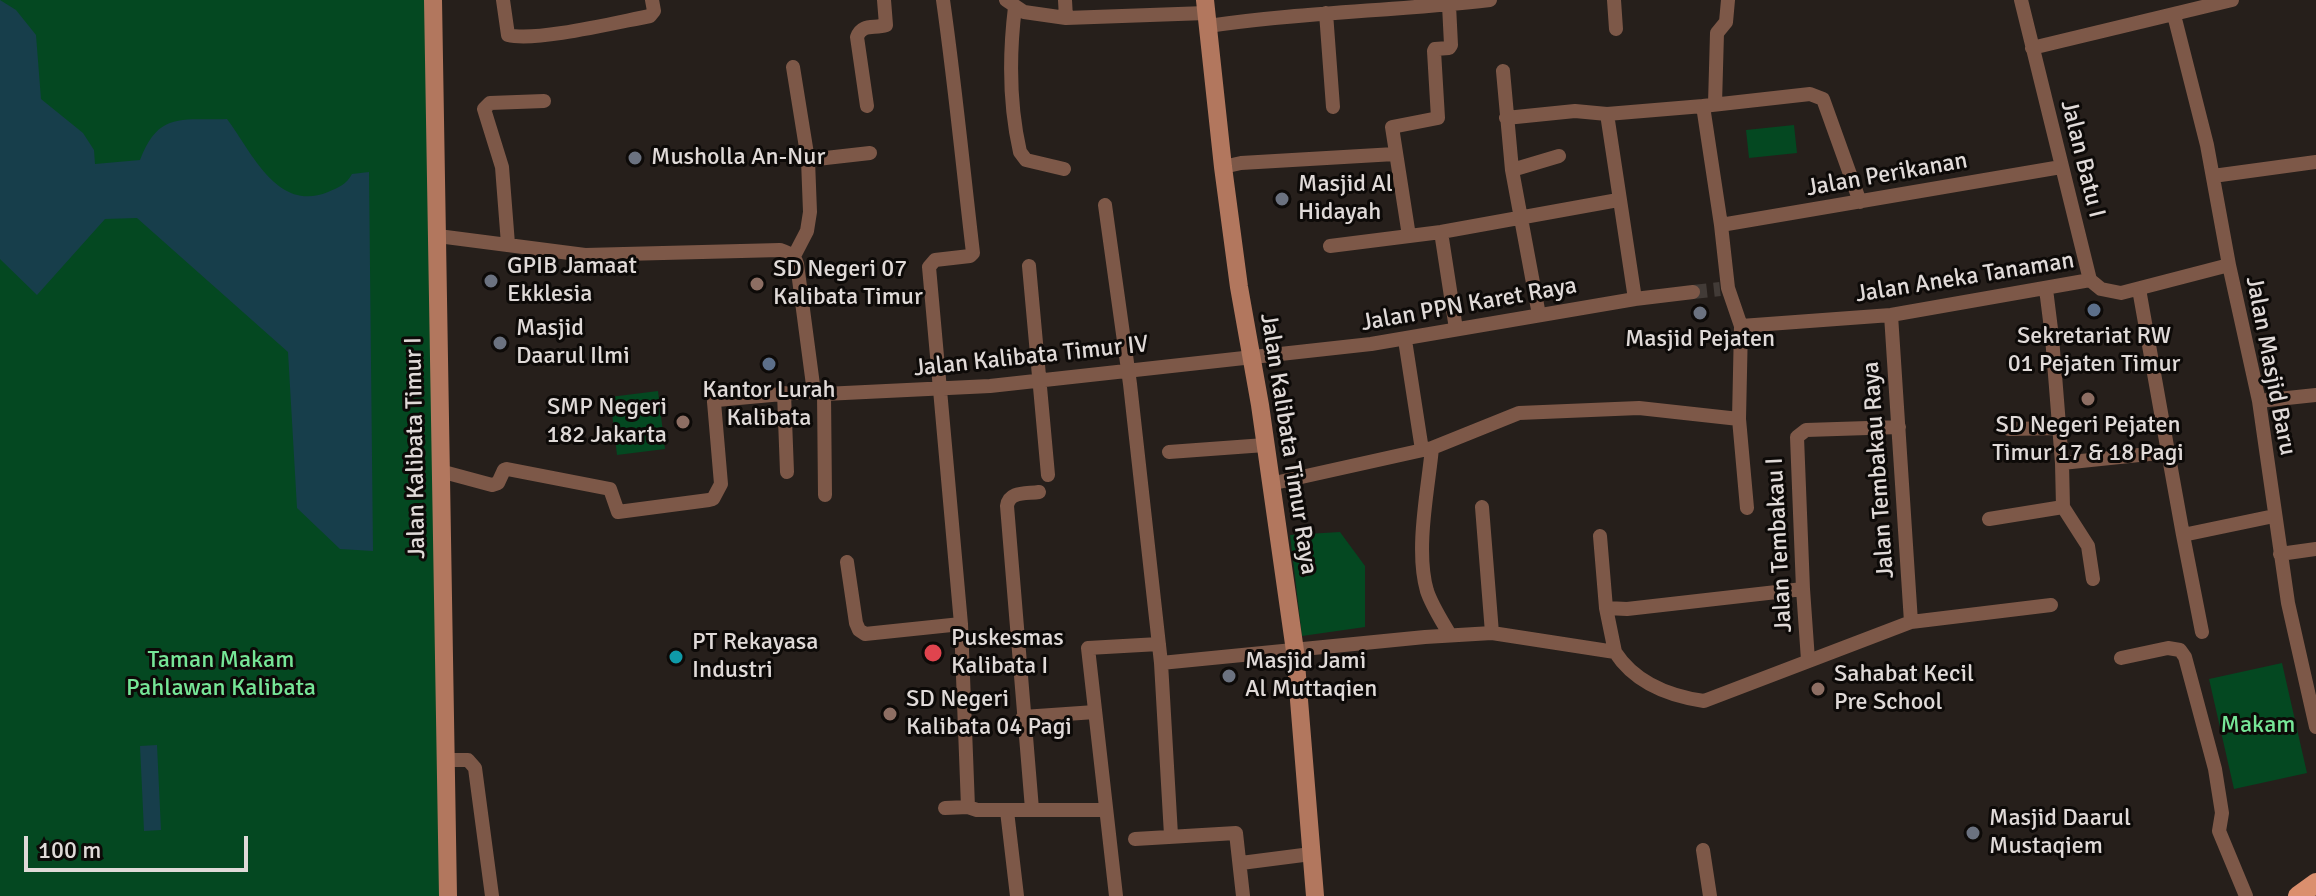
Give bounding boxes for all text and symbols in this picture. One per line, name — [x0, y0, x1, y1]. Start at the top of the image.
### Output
street label: Jalan Batu I — [2053, 97, 2111, 221]
place label: Musholla An-Nur — [651, 144, 825, 172]
street label: Jalan Perikanan — [1804, 147, 1970, 203]
marker: Musholla An-Nur — [626, 149, 644, 167]
place label: Masjid Al Hidayah — [1298, 171, 1393, 227]
marker: Masjid Al Hidayah — [1273, 190, 1291, 208]
street label: Jalan Aneka Tanaman — [1854, 246, 2076, 310]
place label: GPIB Jamaat Ekklesia — [507, 253, 637, 309]
place label: SD Negeri 07 Kalibata Timur — [773, 256, 923, 312]
marker: GPIB Jamaat Ekklesia — [482, 272, 500, 290]
street label: Jalan PPN Karet Raya — [1359, 272, 1579, 338]
street label: Jalan Masjid Baru — [2239, 274, 2301, 458]
marker: SD Negeri 07 Kalibata Timur — [748, 275, 766, 293]
marker: Sekretariat RW 01 Pejaten Timur — [2085, 301, 2103, 319]
marker: Masjid Pejaten — [1691, 304, 1709, 322]
street label: Jalan Kalibata Timur Raya — [1253, 311, 1323, 577]
place label: Masjid Daarul Ilmi — [516, 315, 630, 371]
place label: Sekretariat RW 01 Pejaten Timur — [2008, 323, 2180, 379]
place label: Masjid Pejaten — [1625, 326, 1775, 354]
street label: Jalan Kalibata Timur IV — [912, 330, 1150, 384]
marker: Masjid Daarul Ilmi — [491, 334, 509, 352]
street label: Jalan Kalibata Timur I — [400, 337, 432, 559]
marker: Kantor Lurah Kalibata — [760, 355, 778, 373]
street label: Jalan Tembakau Raya — [1857, 361, 1901, 579]
place label: Kantor Lurah Kalibata — [702, 377, 836, 433]
marker: SD Negeri Pejaten Timur 17 & 18 Pagi — [2079, 390, 2097, 408]
place label: SMP Negeri 182 Jakarta — [546, 394, 667, 450]
place label: SD Negeri Pejaten Timur 17 & 18 Pagi — [1992, 412, 2184, 468]
marker: SMP Negeri 182 Jakarta — [674, 413, 692, 431]
street label: Jalan Tembakau I — [1761, 457, 1799, 633]
place label: Puskesmas Kalibata I — [951, 625, 1064, 681]
place label: PT Rekayasa Industri — [692, 629, 818, 685]
marker: Puskesmas Kalibata I — [922, 642, 944, 664]
park label: Taman Makam Pahlawan Kalibata — [126, 647, 316, 703]
marker: PT Rekayasa Industri — [667, 648, 685, 666]
place label: Masjid Jami Al Muttaqien — [1245, 648, 1377, 704]
place label: Sahabat Kecil Pre School — [1834, 661, 1974, 717]
marker: Masjid Jami Al Muttaqien — [1220, 667, 1238, 685]
marker: Sahabat Kecil Pre School — [1809, 680, 1827, 698]
place label: SD Negeri Kalibata 04 Pagi — [906, 686, 1072, 742]
marker: SD Negeri Kalibata 04 Pagi — [881, 705, 899, 723]
park label: Makam — [2221, 712, 2295, 740]
place label: Masjid Daarul Mustaqiem — [1989, 805, 2131, 861]
scale bar — [28, 820, 252, 870]
marker: Masjid Daarul Mustaqiem — [1964, 824, 1982, 842]
text: 100 m — [38, 835, 101, 865]

